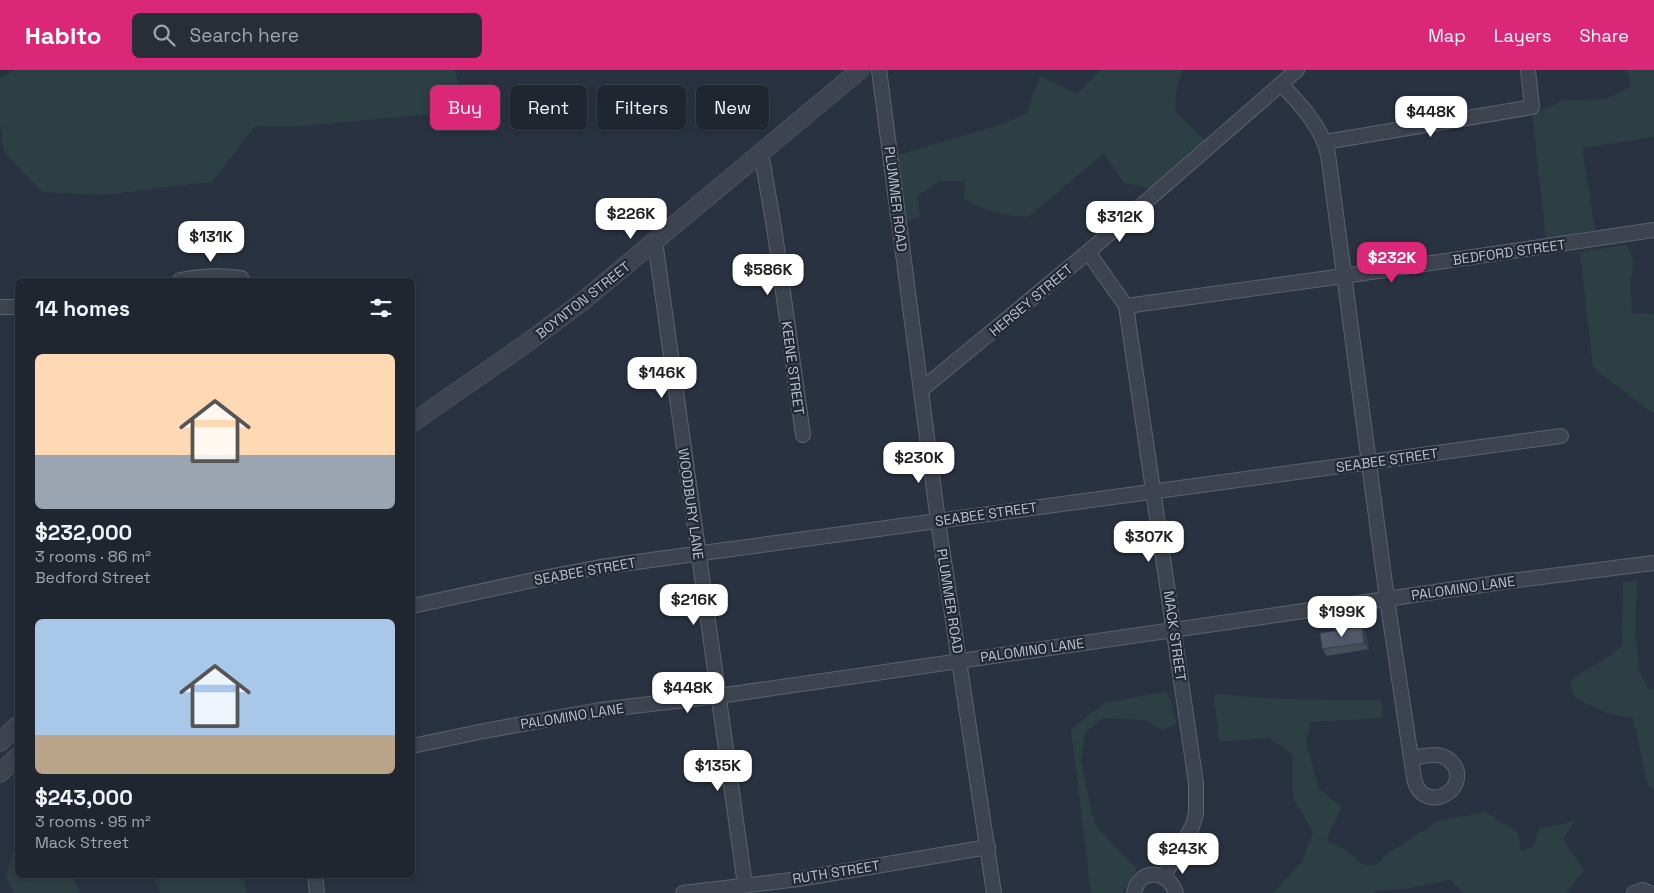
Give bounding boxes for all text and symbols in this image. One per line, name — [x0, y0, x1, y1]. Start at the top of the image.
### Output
search box — [132, 13, 482, 58]
text: Habito — [25, 20, 102, 51]
icon: search — [150, 21, 178, 49]
text: Search here — [190, 23, 299, 48]
text: Map — [1428, 24, 1466, 47]
text: Layers — [1494, 24, 1551, 47]
text: Share — [1579, 24, 1629, 47]
chip: Buy — [430, 85, 500, 130]
chip: Rent — [510, 85, 587, 130]
chip: Filters — [597, 85, 686, 130]
chip: New — [696, 85, 769, 130]
pin: $448K — [1396, 96, 1466, 138]
text: $448K — [1406, 101, 1456, 122]
street label: PLUMMER ROAD — [881, 145, 911, 253]
pin: $226K — [596, 198, 666, 240]
pin: $312K — [1085, 200, 1155, 243]
text: $226K — [607, 203, 655, 224]
text: $312K — [1097, 206, 1143, 227]
pin: $131K — [176, 220, 246, 263]
text: $131K — [189, 226, 233, 247]
street label: BEDFORD STREET — [1451, 235, 1567, 269]
pin: $232K — [1357, 242, 1427, 284]
text: $232K — [1368, 247, 1416, 268]
pin: $586K — [733, 254, 803, 296]
street label: BOYNTON STREET — [532, 257, 634, 343]
text: $586K — [744, 259, 792, 280]
street label: HERSEY STREET — [986, 260, 1076, 340]
icon: filters — [367, 294, 395, 322]
text: 14 homes — [35, 295, 130, 322]
street label: KEENE STREET — [778, 320, 808, 416]
pin: $146K — [627, 356, 697, 399]
text: $146K — [638, 362, 686, 383]
icon: home — [170, 386, 260, 476]
pin: $230K — [884, 442, 954, 484]
street label: SEABEE STREET — [1335, 444, 1439, 476]
street label: WOODBURY LANE — [674, 447, 708, 561]
text: $230K — [894, 447, 944, 468]
street label: SEABEE STREET — [934, 498, 1038, 530]
text: $232,000 — [35, 519, 132, 546]
pin: $307K — [1114, 520, 1184, 563]
text: $307K — [1125, 526, 1173, 547]
text: 3 rooms · 86 m² — [35, 546, 151, 567]
street label: PLUMMER ROAD — [933, 547, 967, 655]
street label: SEABEE STREET — [533, 553, 637, 589]
text: Bedford Street — [35, 567, 151, 588]
street label: PALOMINO LANE — [1410, 572, 1516, 604]
pin: $216K — [659, 584, 729, 626]
text: $216K — [671, 589, 717, 610]
street label: MACK STREET — [1160, 590, 1190, 682]
pin: $199K — [1307, 596, 1377, 638]
text: $199K — [1319, 601, 1365, 622]
street label: PALOMINO LANE — [979, 634, 1085, 666]
icon: home — [170, 651, 260, 741]
pin: $448K — [653, 672, 723, 714]
text: $448K — [663, 677, 713, 698]
street label: PALOMINO LANE — [519, 699, 625, 733]
pin: $135K — [683, 750, 753, 792]
text: $135K — [695, 755, 741, 776]
text: $243,000 — [35, 784, 133, 811]
text: 3 rooms · 95 m² — [35, 811, 151, 832]
text: Mack Street — [35, 832, 129, 853]
pin: $243K — [1148, 832, 1218, 875]
text: $243K — [1159, 838, 1207, 859]
street label: RUTH STREET — [791, 856, 881, 888]

